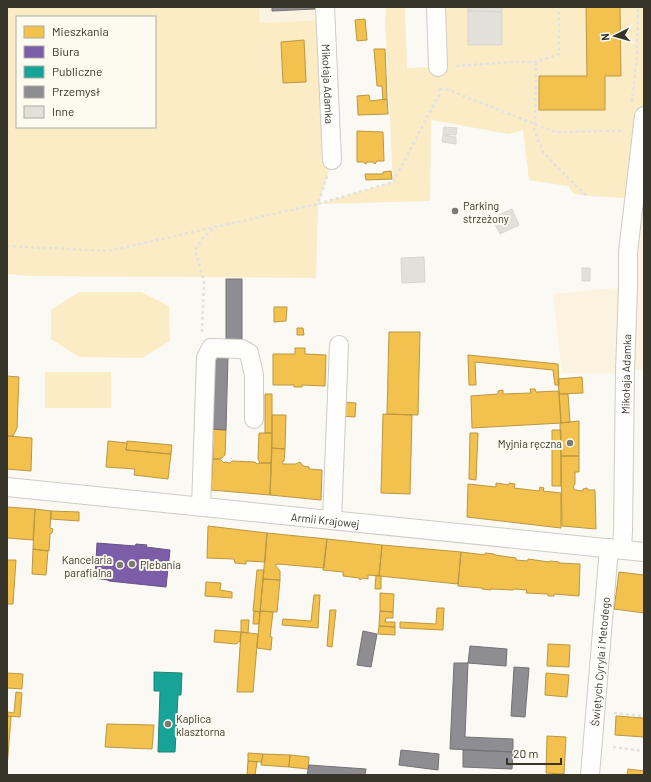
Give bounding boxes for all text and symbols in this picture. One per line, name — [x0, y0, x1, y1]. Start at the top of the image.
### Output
legend — [16, 16, 156, 128]
north arrow — [595, 16, 635, 56]
text: Mieszkania — [52, 24, 109, 38]
text: N — [598, 33, 611, 41]
text: Biura — [52, 44, 80, 58]
street label: Mikołaja Adamka — [320, 44, 337, 124]
text: Publiczne — [52, 64, 102, 78]
text: Przemysł — [52, 84, 100, 98]
text: Inne — [52, 104, 74, 118]
place label: Parking strzeżony — [463, 199, 509, 225]
marker: Parking strzeżony — [450, 206, 460, 216]
street label: Mikołaja Adamka — [618, 334, 633, 414]
place label: Myjnia ręczna — [498, 437, 562, 450]
marker: Myjnia ręczna — [565, 438, 575, 448]
street label: Armii Krajowej — [290, 510, 360, 529]
place label: Kancelaria parafialna — [62, 553, 112, 579]
place label: Plebania — [140, 558, 181, 571]
marker: Plebania — [127, 559, 137, 569]
marker: Kancelaria parafialna — [115, 560, 125, 570]
street label: Świętych Cyryla i Metodego — [588, 596, 611, 727]
place label: Kaplica klasztorna — [176, 712, 225, 738]
marker: Kaplica klasztorna — [163, 719, 173, 729]
scale bar — [507, 740, 561, 766]
text: 20 m — [513, 746, 539, 760]

